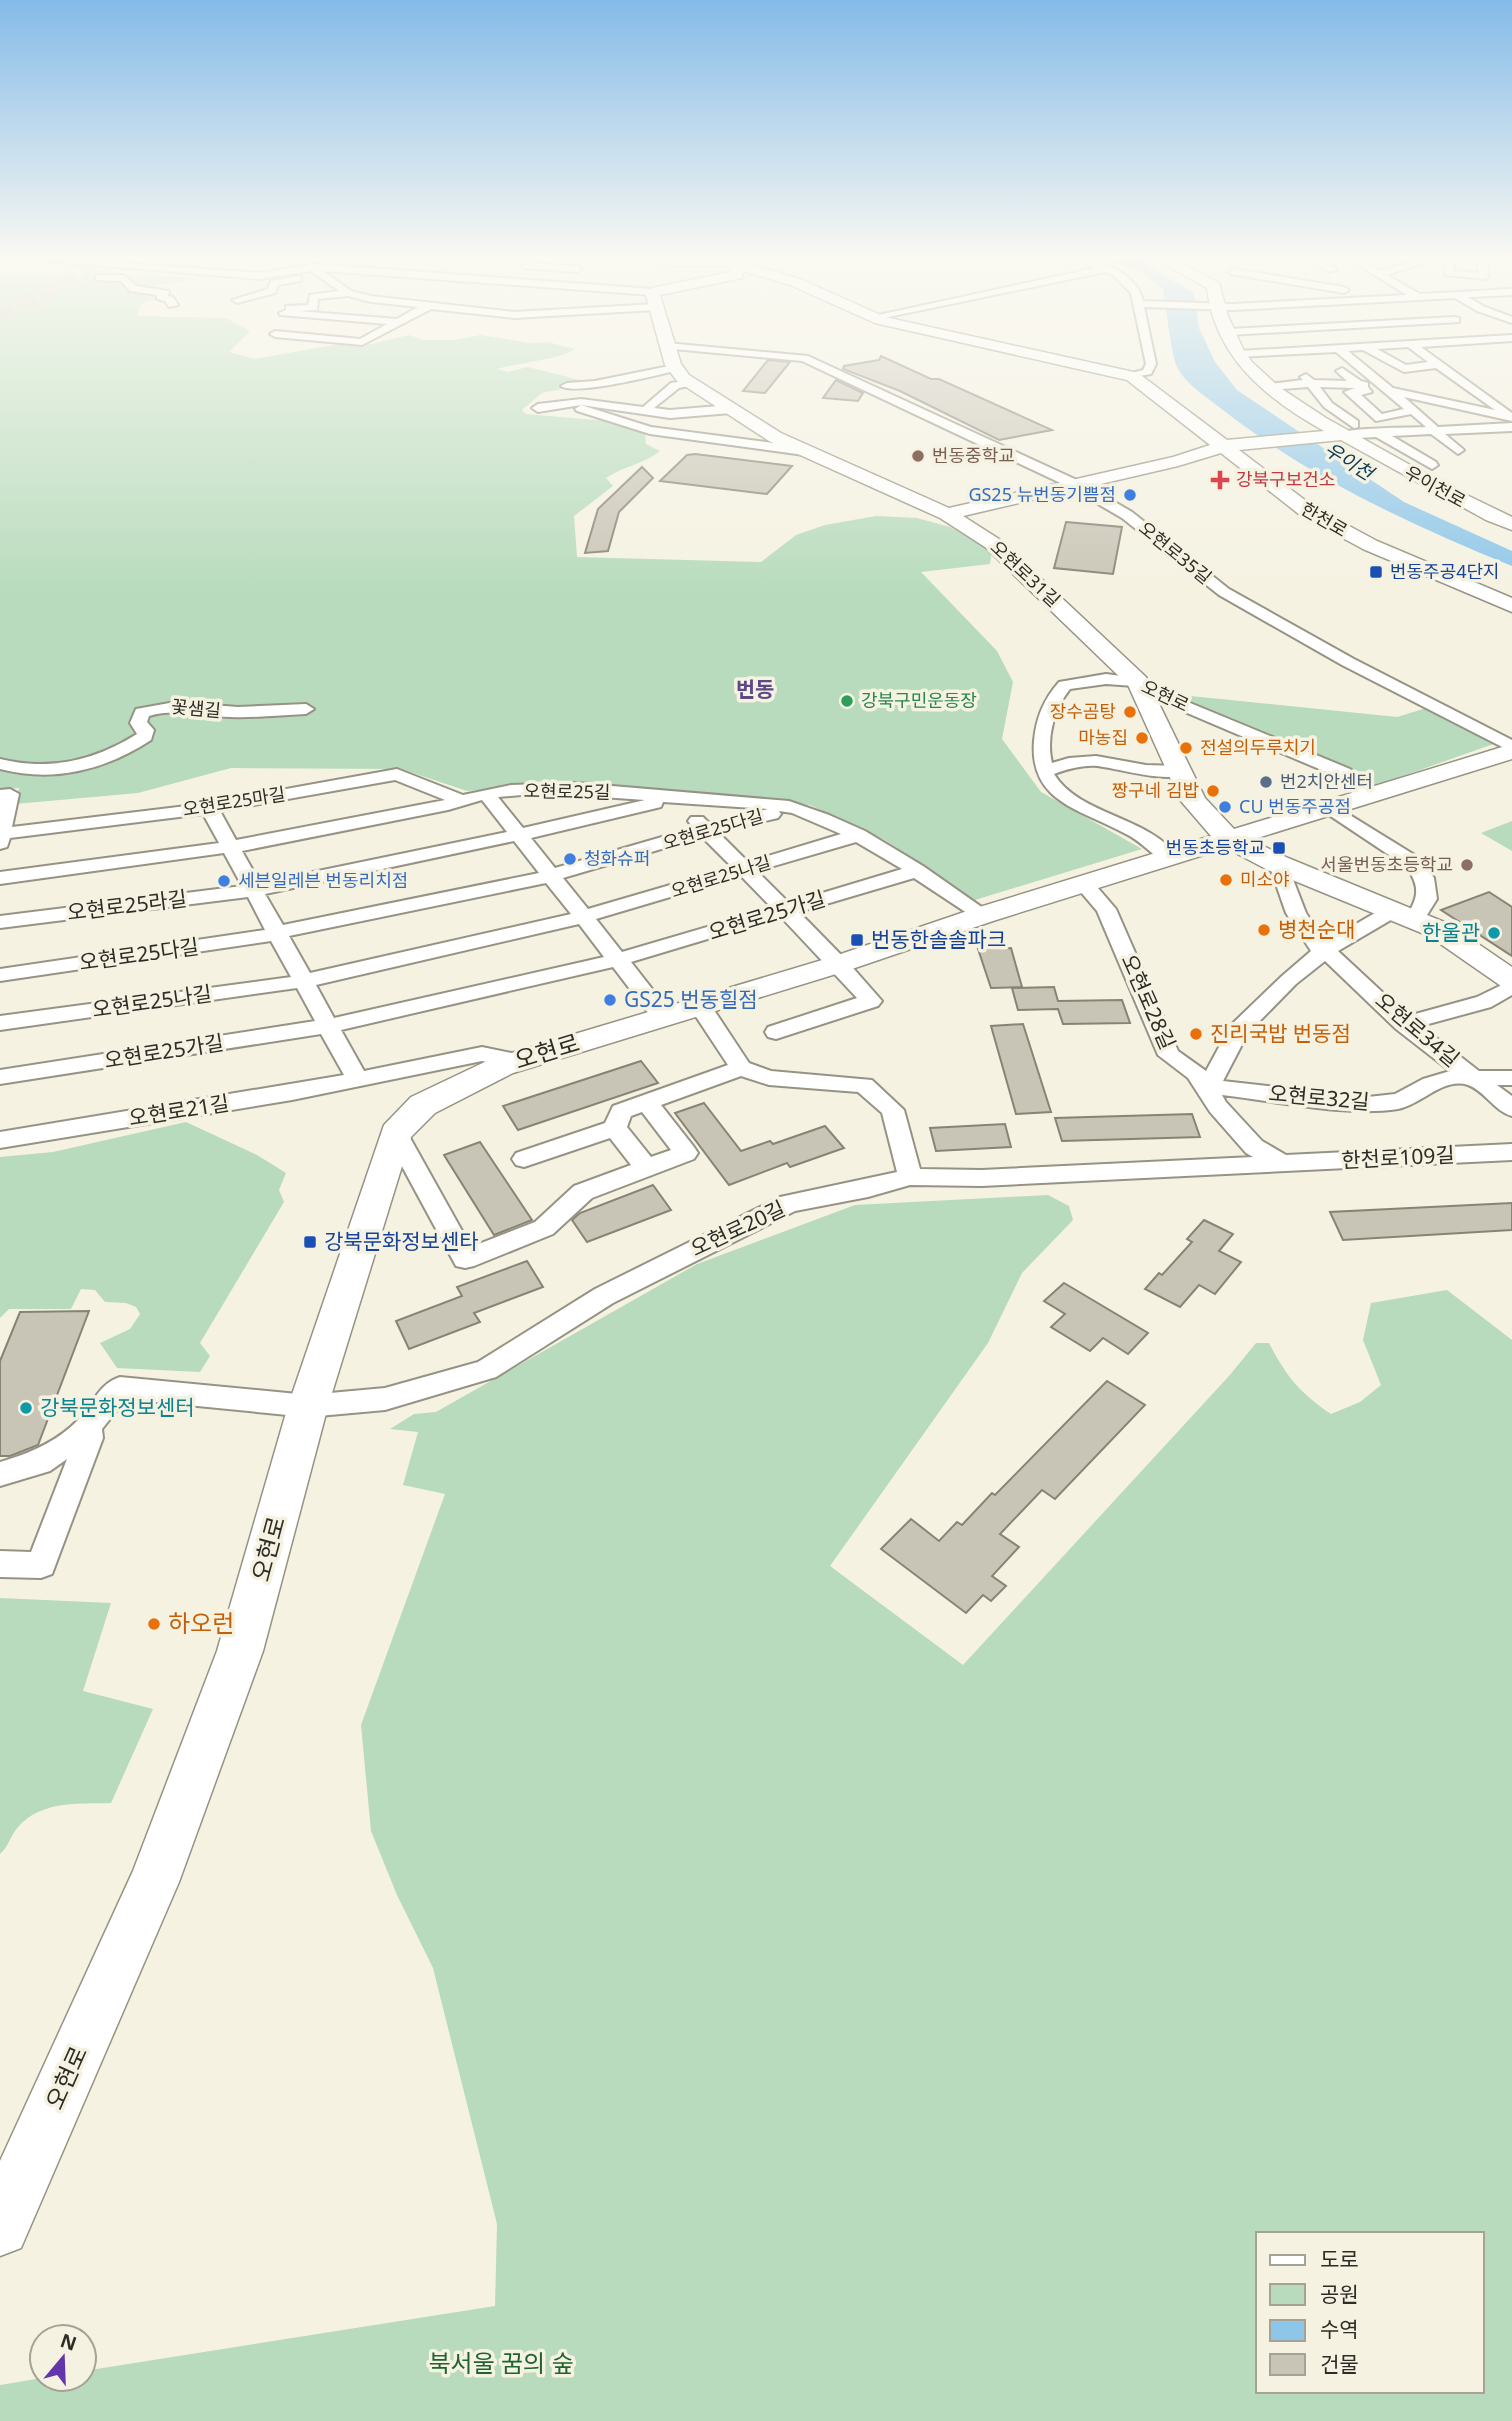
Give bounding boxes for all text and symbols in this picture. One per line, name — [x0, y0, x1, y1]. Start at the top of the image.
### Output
water label: 우이천 — [1320, 436, 1379, 487]
place label: 번동중학교 — [932, 443, 1015, 467]
marker: 번동중학교 — [910, 448, 926, 464]
street label: 우이천로 — [1401, 460, 1470, 513]
place label: 강북구보건소 — [1236, 467, 1335, 491]
marker: 강북구보건소 — [1210, 470, 1230, 490]
place label: GS25 뉴번동기쁨점 — [968, 482, 1116, 506]
marker: GS25 뉴번동기쁨점 — [1122, 487, 1138, 503]
street label: 한천로 — [1297, 496, 1352, 542]
street label: 오현로35길 — [1134, 516, 1217, 589]
street label: 오현로31길 — [986, 535, 1066, 612]
place label: 번동주공4단지 — [1390, 559, 1500, 583]
marker: 번동주공4단지 — [1368, 564, 1384, 580]
street label: 오현로 — [1138, 674, 1193, 716]
district label: 번동 — [736, 675, 774, 703]
place label: 강북구민운동장 — [861, 688, 977, 712]
marker: 강북구민운동장 — [839, 693, 855, 709]
street label: 꽃샘길 — [170, 694, 222, 722]
place label: 장수곰탕 — [1050, 699, 1116, 723]
marker: 장수곰탕 — [1122, 704, 1138, 720]
place label: 마농집 — [1078, 725, 1128, 749]
marker: 마농집 — [1134, 730, 1150, 746]
place label: 전설의두루치기 — [1200, 735, 1316, 759]
marker: 전설의두루치기 — [1178, 740, 1194, 756]
place label: 번2치안센터 — [1280, 769, 1373, 793]
marker: 번2치안센터 — [1258, 774, 1274, 790]
street label: 오현로25길 — [523, 778, 611, 804]
place label: 짱구네 김밥 — [1112, 778, 1199, 802]
street label: 오현로25마길 — [181, 781, 287, 821]
marker: 짱구네 김밥 — [1205, 783, 1221, 799]
place label: CU 번동주공점 — [1239, 794, 1351, 818]
marker: CU 번동주공점 — [1217, 799, 1233, 815]
street label: 오현로25다길 — [660, 803, 766, 855]
place label: 번동초등학교 — [1166, 835, 1265, 859]
marker: 번동초등학교 — [1271, 840, 1287, 856]
place label: 청화슈퍼 — [584, 846, 650, 870]
street label: 오현로25나길 — [668, 849, 774, 903]
marker: 청화슈퍼 — [562, 851, 578, 867]
place label: 서울번동초등학교 — [1321, 852, 1453, 876]
marker: 서울번동초등학교 — [1459, 857, 1475, 873]
place label: 미소야 — [1240, 867, 1290, 891]
place label: 세븐일레븐 번동리치점 — [238, 868, 408, 892]
marker: 미소야 — [1218, 872, 1234, 888]
marker: 세븐일레븐 번동리치점 — [216, 873, 232, 889]
street label: 오현로25라길 — [65, 884, 188, 926]
street label: 오현로25가길 — [705, 884, 828, 946]
place label: 병천순대 — [1278, 915, 1355, 943]
place label: 한울관 — [1422, 918, 1480, 946]
marker: 병천순대 — [1256, 922, 1272, 938]
place label: 번동한솔솔파크 — [871, 925, 1006, 953]
marker: 한울관 — [1486, 925, 1502, 941]
street label: 오현로25다길 — [77, 932, 201, 976]
marker: 번동한솔솔파크 — [849, 932, 865, 948]
street label: 오현로28길 — [1116, 950, 1182, 1054]
street label: 오현로25나길 — [90, 979, 214, 1023]
place label: GS25 번동힐점 — [624, 985, 758, 1013]
street label: 오현로34길 — [1370, 986, 1465, 1073]
marker: GS25 번동힐점 — [602, 992, 618, 1008]
place label: 진리국밥 번동점 — [1210, 1019, 1351, 1047]
street label: 오현로 — [510, 1025, 583, 1076]
marker: 진리국밥 번동점 — [1188, 1026, 1204, 1042]
street label: 오현로25가길 — [102, 1028, 226, 1074]
street label: 오현로32길 — [1267, 1079, 1371, 1115]
street label: 오현로21길 — [127, 1088, 231, 1132]
street label: 한천로109길 — [1341, 1140, 1455, 1174]
street label: 오현로20길 — [686, 1194, 789, 1262]
place label: 강북문화정보센타 — [324, 1227, 479, 1255]
marker: 강북문화정보센타 — [302, 1234, 318, 1250]
place label: 강북문화정보센터 — [40, 1393, 195, 1421]
marker: 강북문화정보센터 — [18, 1400, 34, 1416]
street label: 오현로 — [243, 1512, 292, 1585]
place label: 하오런 — [168, 1606, 234, 1639]
marker: 하오런 — [146, 1616, 162, 1632]
street label: 오현로 — [37, 2040, 94, 2114]
legend — [1256, 2232, 1484, 2393]
text: 도로 — [1320, 2245, 1359, 2273]
text: 공원 — [1320, 2280, 1359, 2308]
text: 수역 — [1320, 2315, 1359, 2343]
north arrow — [28, 2323, 98, 2393]
text: N — [57, 2327, 80, 2357]
park label: 북서울 꿈의 숲 — [429, 2346, 573, 2379]
text: 건물 — [1320, 2350, 1359, 2378]

